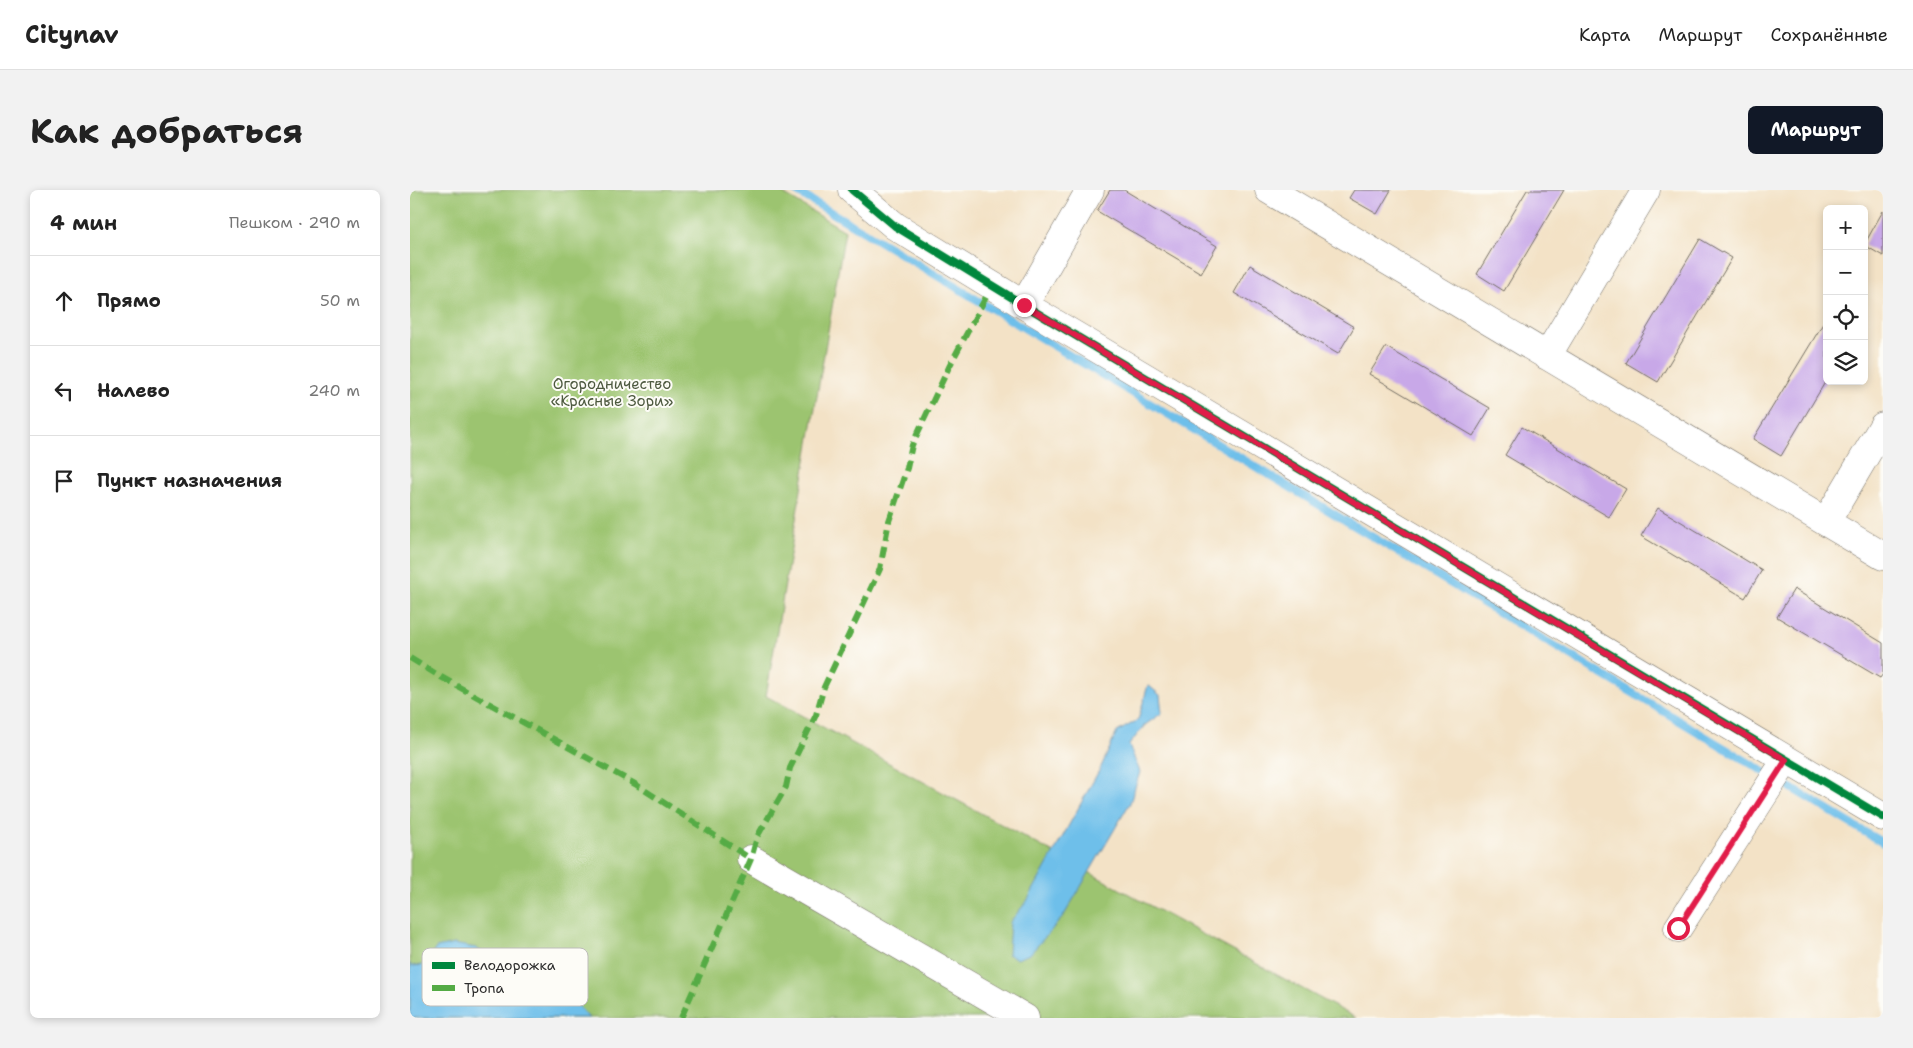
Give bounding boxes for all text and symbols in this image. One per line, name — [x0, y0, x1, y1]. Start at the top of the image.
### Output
text: Citynav — [25, 19, 119, 51]
text: Карта — [1579, 23, 1630, 47]
text: Маршрут — [1658, 23, 1742, 47]
text: Сохранённые — [1770, 23, 1888, 47]
button: Маршрут — [1748, 106, 1883, 154]
text: Как добраться — [30, 107, 303, 154]
map controls — [1823, 205, 1868, 385]
button: + — [1823, 205, 1868, 250]
text: 4 мин — [50, 209, 117, 237]
text: Пешком · 290 m — [229, 212, 360, 233]
button: − — [1823, 250, 1868, 295]
icon: ahead — [50, 287, 78, 315]
text: Прямо — [97, 288, 161, 313]
text: 50 m — [320, 290, 360, 311]
route end — [1013, 294, 1036, 317]
button: locate — [1823, 295, 1868, 340]
button: layers — [1823, 340, 1868, 385]
park label: Огородничество «Красные Зори» — [551, 374, 673, 411]
icon: left — [50, 377, 78, 405]
text: Налево — [97, 378, 170, 403]
text: 240 m — [308, 380, 360, 401]
icon: arrive — [50, 467, 78, 495]
text: Пункт назначения — [97, 468, 282, 493]
route start — [1667, 917, 1690, 940]
legend — [422, 948, 588, 1006]
text: Велодорожка — [464, 956, 556, 974]
text: Тропа — [464, 979, 505, 997]

